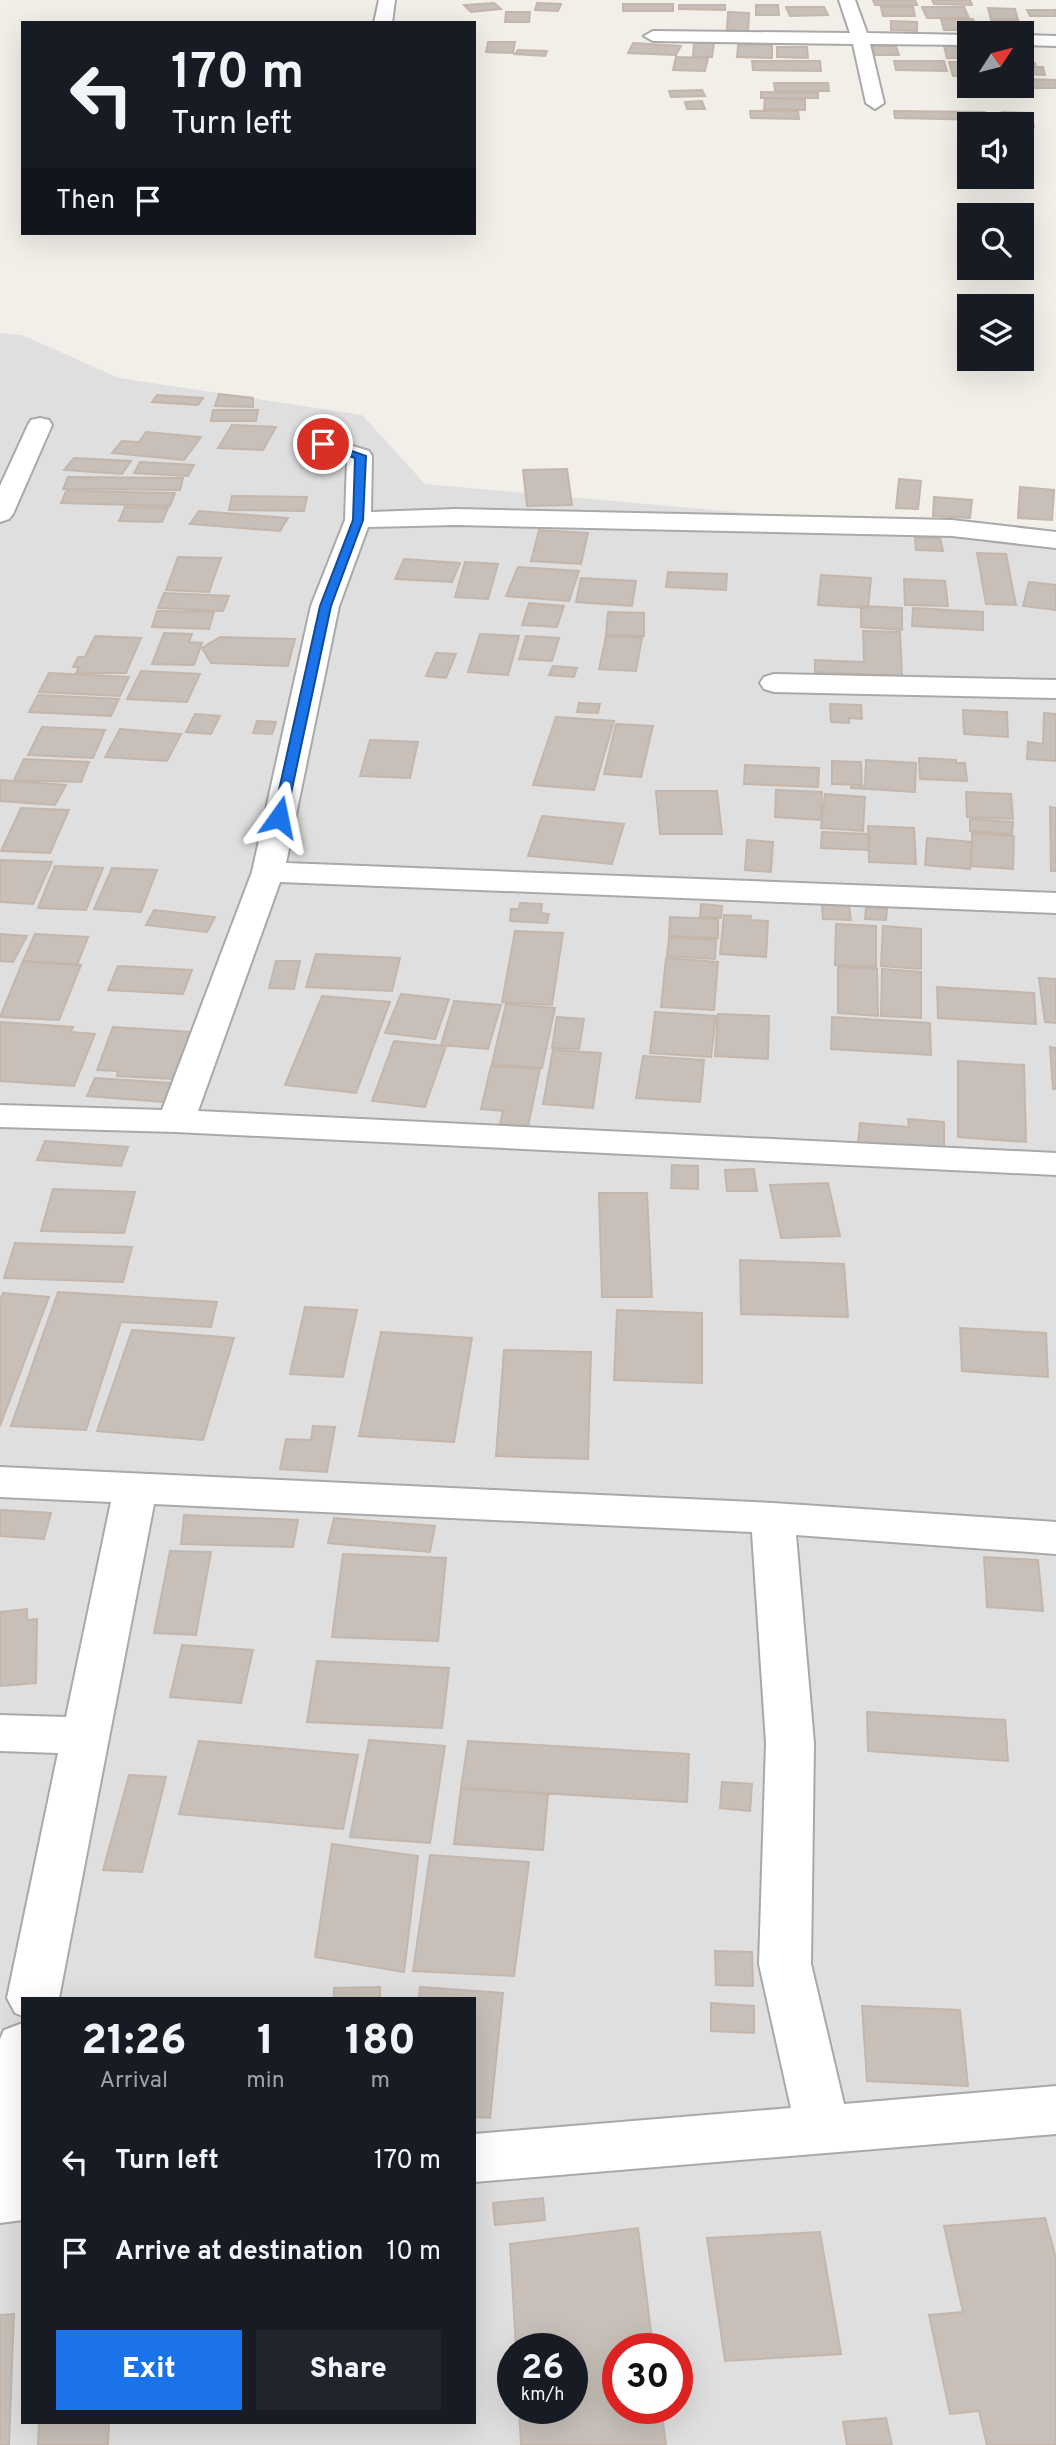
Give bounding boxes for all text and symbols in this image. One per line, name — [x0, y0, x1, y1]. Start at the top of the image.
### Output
north arrow — [957, 21, 1034, 98]
map controls — [957, 21, 1034, 371]
text: 170 m — [171, 44, 304, 106]
icon: left — [56, 49, 147, 140]
text: Turn left — [171, 105, 292, 145]
button: sound — [957, 112, 1034, 189]
icon: arrive — [129, 182, 167, 220]
text: Then — [56, 185, 115, 218]
button: search — [957, 203, 1034, 280]
button: layers — [957, 294, 1034, 371]
pin — [293, 414, 353, 474]
icon: arrive — [304, 425, 342, 463]
position arrow — [242, 780, 316, 854]
text: 21:26 — [81, 2016, 186, 2069]
text: 1 — [257, 2016, 274, 2069]
text: 180 — [345, 2016, 416, 2069]
text: Arrival — [99, 2067, 168, 2096]
text: min — [246, 2067, 285, 2096]
text: m — [371, 2067, 390, 2096]
icon: left — [56, 2143, 94, 2181]
text: Turn left — [115, 2145, 219, 2178]
text: 170 m — [374, 2145, 441, 2178]
icon: arrive — [56, 2234, 94, 2272]
text: Arrive at destination — [115, 2236, 363, 2269]
text: 10 m — [386, 2236, 441, 2269]
button: Exit — [56, 2330, 242, 2410]
button: Share — [256, 2330, 441, 2410]
speed limit sign: 30 — [602, 2333, 693, 2424]
text: 26 — [521, 2347, 564, 2391]
text: km/h — [521, 2384, 564, 2407]

